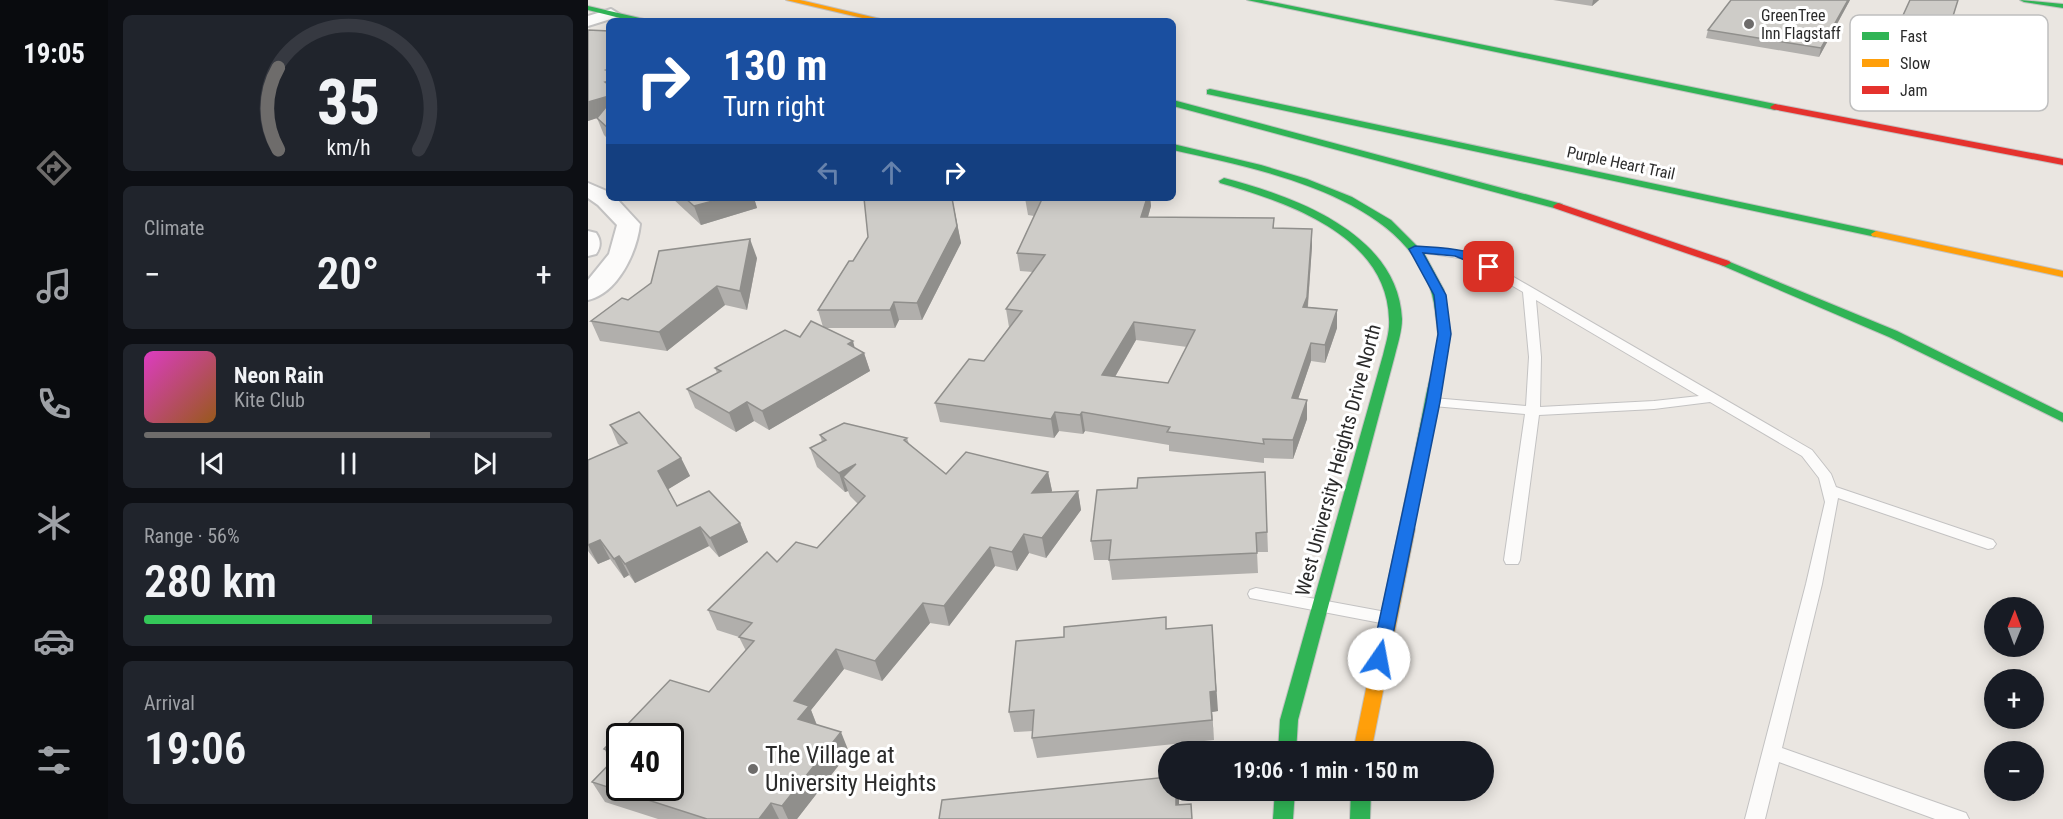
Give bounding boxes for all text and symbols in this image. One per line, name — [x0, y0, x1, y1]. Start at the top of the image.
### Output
place label: GreenTree Inn Flagstaff — [1761, 6, 1841, 43]
legend — [1850, 15, 2048, 111]
marker: GreenTree Inn Flagstaff — [1742, 17, 1756, 31]
text: Fast — [1900, 27, 1927, 46]
text: 19:05 — [23, 38, 85, 70]
text: 130 m — [723, 41, 828, 90]
icon: right — [624, 42, 702, 120]
text: Slow — [1900, 54, 1930, 73]
text: 35 — [316, 66, 380, 139]
text: Jam — [1900, 81, 1927, 100]
text: Turn right — [723, 91, 825, 123]
text: km/h — [326, 135, 370, 160]
street label: Purple Heart Trail — [1565, 142, 1677, 184]
icon: directions — [33, 147, 75, 189]
icon: left — [812, 156, 845, 189]
icon: ahead — [875, 156, 908, 189]
icon: right — [938, 156, 971, 189]
text: Climate — [144, 216, 204, 240]
pin — [1463, 241, 1514, 292]
text: 20° — [317, 247, 379, 300]
icon: arrive — [1472, 250, 1505, 283]
text: − — [144, 255, 161, 294]
text: + — [536, 255, 552, 294]
icon: music — [33, 265, 75, 307]
street label: West University Heights Drive North — [1290, 321, 1386, 599]
text: Neon Rain — [234, 363, 324, 388]
icon: phone — [33, 383, 75, 425]
text: Kite Club — [234, 388, 305, 412]
icon: previous — [196, 447, 229, 480]
icon: pause — [332, 447, 365, 480]
icon: next — [468, 447, 501, 480]
icon: climate — [33, 502, 75, 544]
text: Range · 56% — [144, 524, 240, 548]
text: 280 km — [144, 555, 277, 608]
north arrow — [1984, 597, 2044, 657]
map controls — [1984, 597, 2044, 801]
icon: car — [33, 620, 75, 662]
position arrow — [1347, 627, 1411, 691]
button: + — [1984, 669, 2044, 729]
text: Arrival — [144, 691, 195, 715]
text: 19:06 — [144, 722, 246, 775]
speed limit sign: 40 — [606, 723, 684, 801]
icon: filters — [33, 739, 75, 781]
place label: The Village at University Heights — [765, 741, 936, 797]
button: − — [1984, 741, 2044, 801]
text: 19:06 · 1 min · 150 m — [1233, 758, 1419, 783]
marker: The Village at University Heights — [746, 762, 760, 776]

